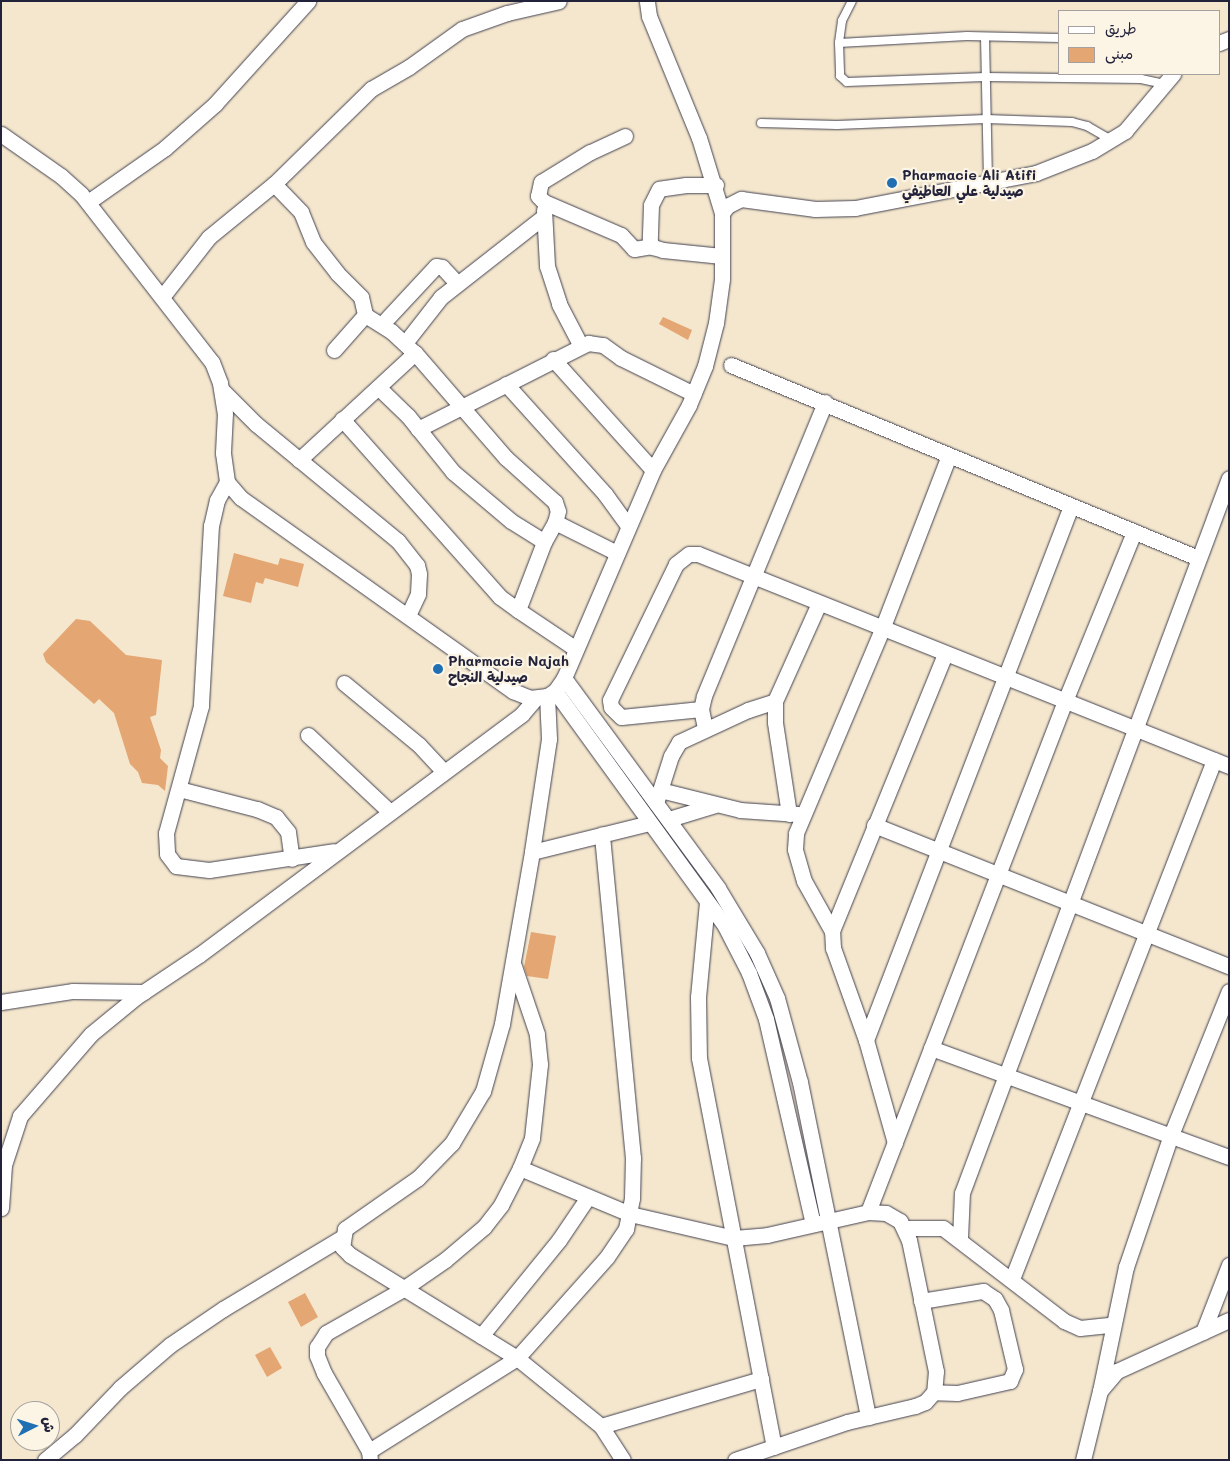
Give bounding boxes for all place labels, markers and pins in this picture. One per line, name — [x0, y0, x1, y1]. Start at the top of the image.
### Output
place label: Pharmacie Ali Atifi صيدلية علي العاطيفي — [902, 167, 1037, 200]
marker: Pharmacie Ali Atifi صيدلية علي العاطيفي — [886, 177, 898, 189]
place label: Pharmacie Najah صيدلية النجاح — [448, 653, 569, 686]
marker: Pharmacie Najah صيدلية النجاح — [432, 663, 444, 675]

